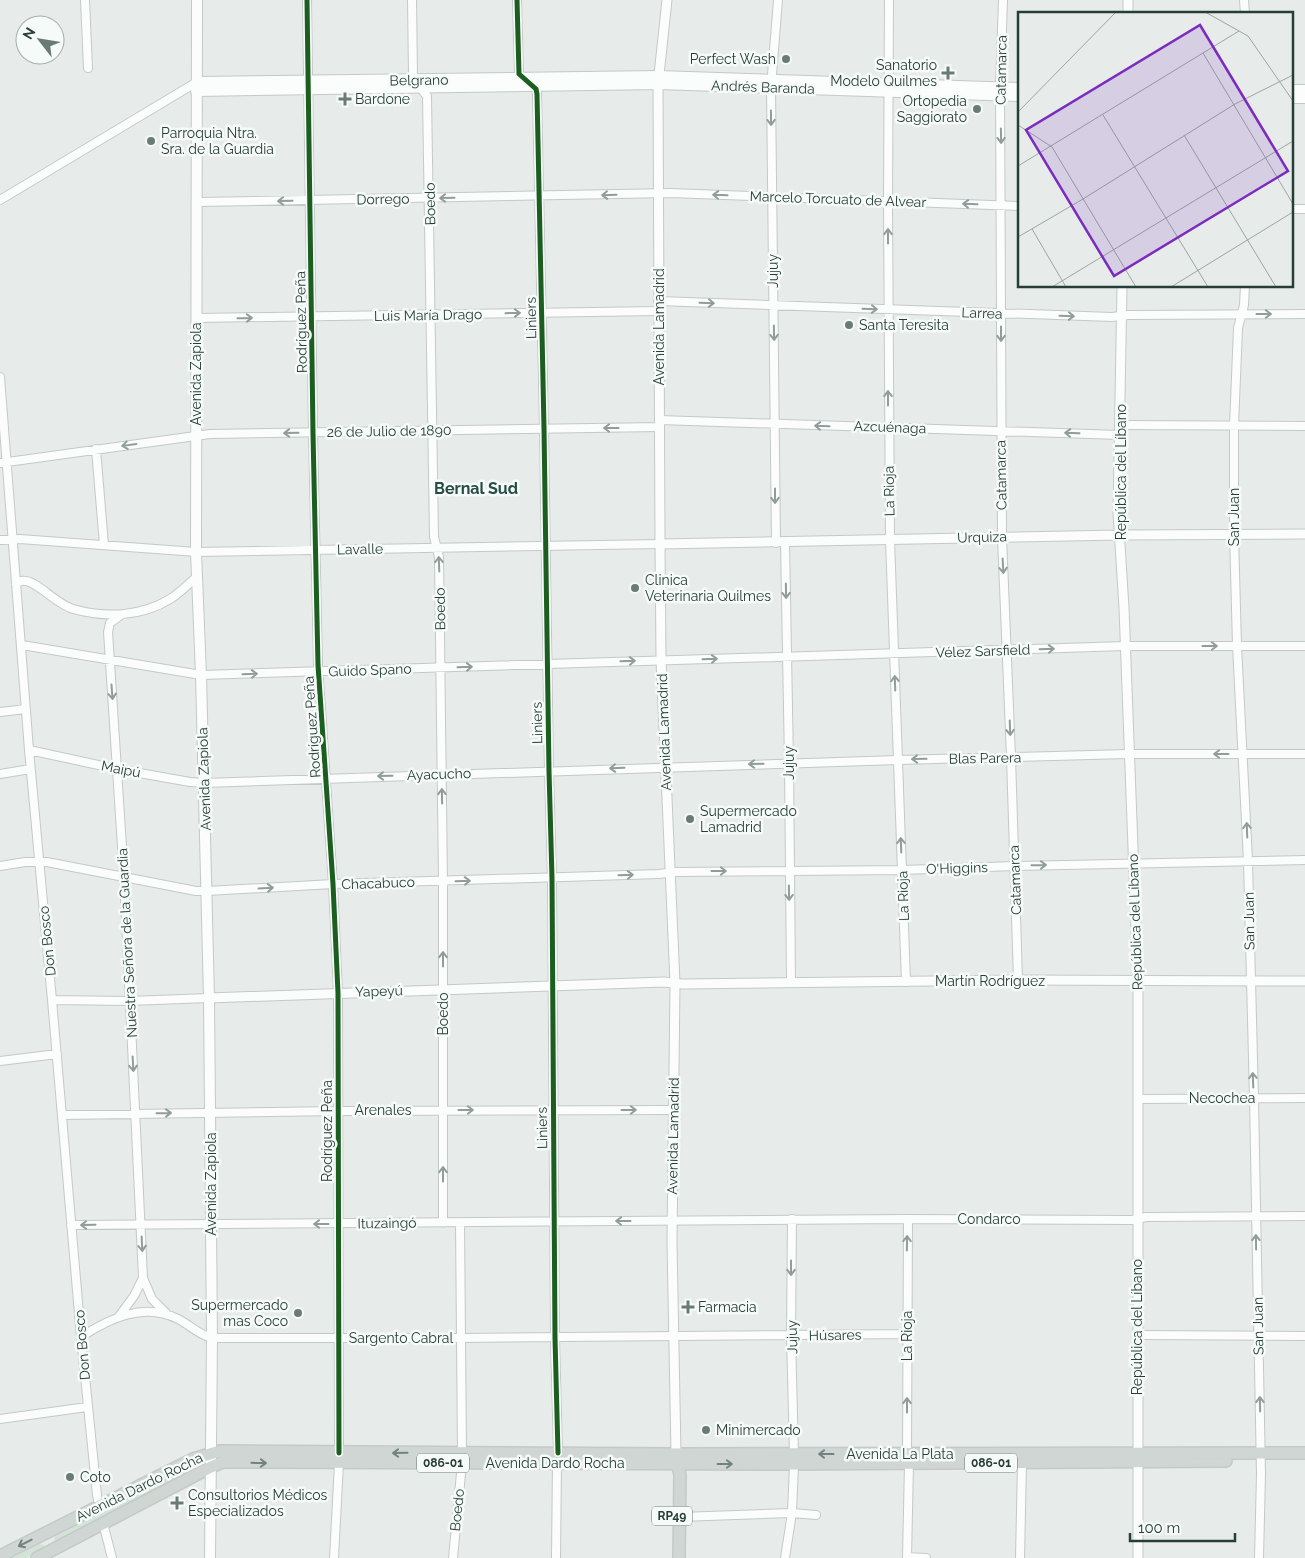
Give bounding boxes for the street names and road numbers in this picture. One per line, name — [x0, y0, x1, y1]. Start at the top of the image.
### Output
street label: Catamarca — [992, 35, 1010, 105]
street label: Belgrano — [389, 71, 449, 89]
street label: Andrés Baranda — [711, 77, 815, 97]
street label: Boedo — [422, 182, 438, 226]
street label: Marcelo Torcuato de Alvear — [749, 188, 927, 210]
street label: Dorrego — [356, 191, 410, 207]
street label: Jujuy — [765, 254, 781, 288]
street label: Avenida Lamadrid — [651, 268, 667, 386]
street label: Rodríguez Peña — [292, 271, 310, 373]
street label: Liniers — [523, 296, 539, 339]
street label: Larrea — [961, 304, 1003, 322]
street label: Luis María Drago — [374, 306, 482, 324]
street label: Avenida Zapiola — [188, 322, 204, 426]
street label: República del Líbano — [1113, 404, 1129, 540]
street label: Azcuénaga — [853, 418, 927, 436]
street label: 26 de Julio de 1890 — [327, 422, 451, 440]
street label: Catamarca — [992, 440, 1010, 510]
street label: La Rioja — [881, 466, 897, 516]
street label: San Juan — [1226, 488, 1242, 546]
street label: Urquiza — [957, 528, 1007, 546]
street label: Lavalle — [337, 541, 383, 557]
street label: Boedo — [432, 587, 448, 631]
street label: Vélez Sarsfield — [935, 641, 1031, 661]
street label: Guido Spano — [328, 661, 412, 679]
street label: Avenida Lamadrid — [654, 673, 674, 791]
street label: Rodríguez Peña — [300, 676, 324, 778]
street label: Liniers — [529, 701, 545, 744]
street label: Avenida Zapiola — [194, 727, 214, 831]
street label: Jujuy — [781, 746, 797, 780]
street label: Blas Parera — [948, 749, 1022, 767]
street label: Maipú — [100, 757, 142, 781]
street label: Ayacucho — [407, 765, 471, 783]
street label: Catamarca — [1006, 845, 1024, 915]
street label: Nuestra Señora de la Guardia — [114, 848, 140, 1038]
street label: República del Líbano — [1125, 854, 1145, 990]
street label: O'Higgins — [926, 859, 988, 877]
street label: La Rioja — [894, 870, 912, 922]
street label: Chacabuco — [341, 874, 415, 892]
street label: San Juan — [1240, 892, 1258, 950]
street label: Don Bosco — [35, 905, 59, 977]
street label: Martín Rodríguez — [935, 973, 1045, 989]
street label: Yapeyú — [355, 982, 403, 1000]
street label: Boedo — [435, 993, 451, 1035]
street label: Avenida Lamadrid — [664, 1077, 682, 1195]
street label: Rodríguez Peña — [319, 1080, 335, 1182]
street label: Necochea — [1189, 1090, 1255, 1106]
street label: Arenales — [355, 1102, 412, 1118]
street label: Liniers — [534, 1106, 550, 1149]
street label: Avenida Zapiola — [203, 1132, 219, 1236]
street label: Condarco — [957, 1211, 1021, 1227]
street label: Ituzaingó — [357, 1214, 417, 1232]
street label: República del Líbano — [1129, 1259, 1145, 1395]
street label: San Juan — [1249, 1297, 1267, 1355]
street label: Don Bosco — [71, 1309, 93, 1381]
street label: La Rioja — [899, 1311, 915, 1361]
street label: Jujuy — [784, 1319, 800, 1354]
street label: Húsares — [809, 1327, 862, 1343]
street label: Sargento Cabral — [349, 1330, 453, 1346]
street label: Avenida La Plata — [846, 1446, 954, 1462]
street label: Avenida Dardo Rocha — [73, 1449, 205, 1525]
road number: 086-01 — [417, 1454, 469, 1472]
road number: 086-01 — [965, 1454, 1017, 1472]
street label: Avenida Dardo Rocha — [485, 1455, 625, 1471]
street label: Boedo — [447, 1488, 467, 1532]
road number: RP49 — [652, 1506, 692, 1525]

